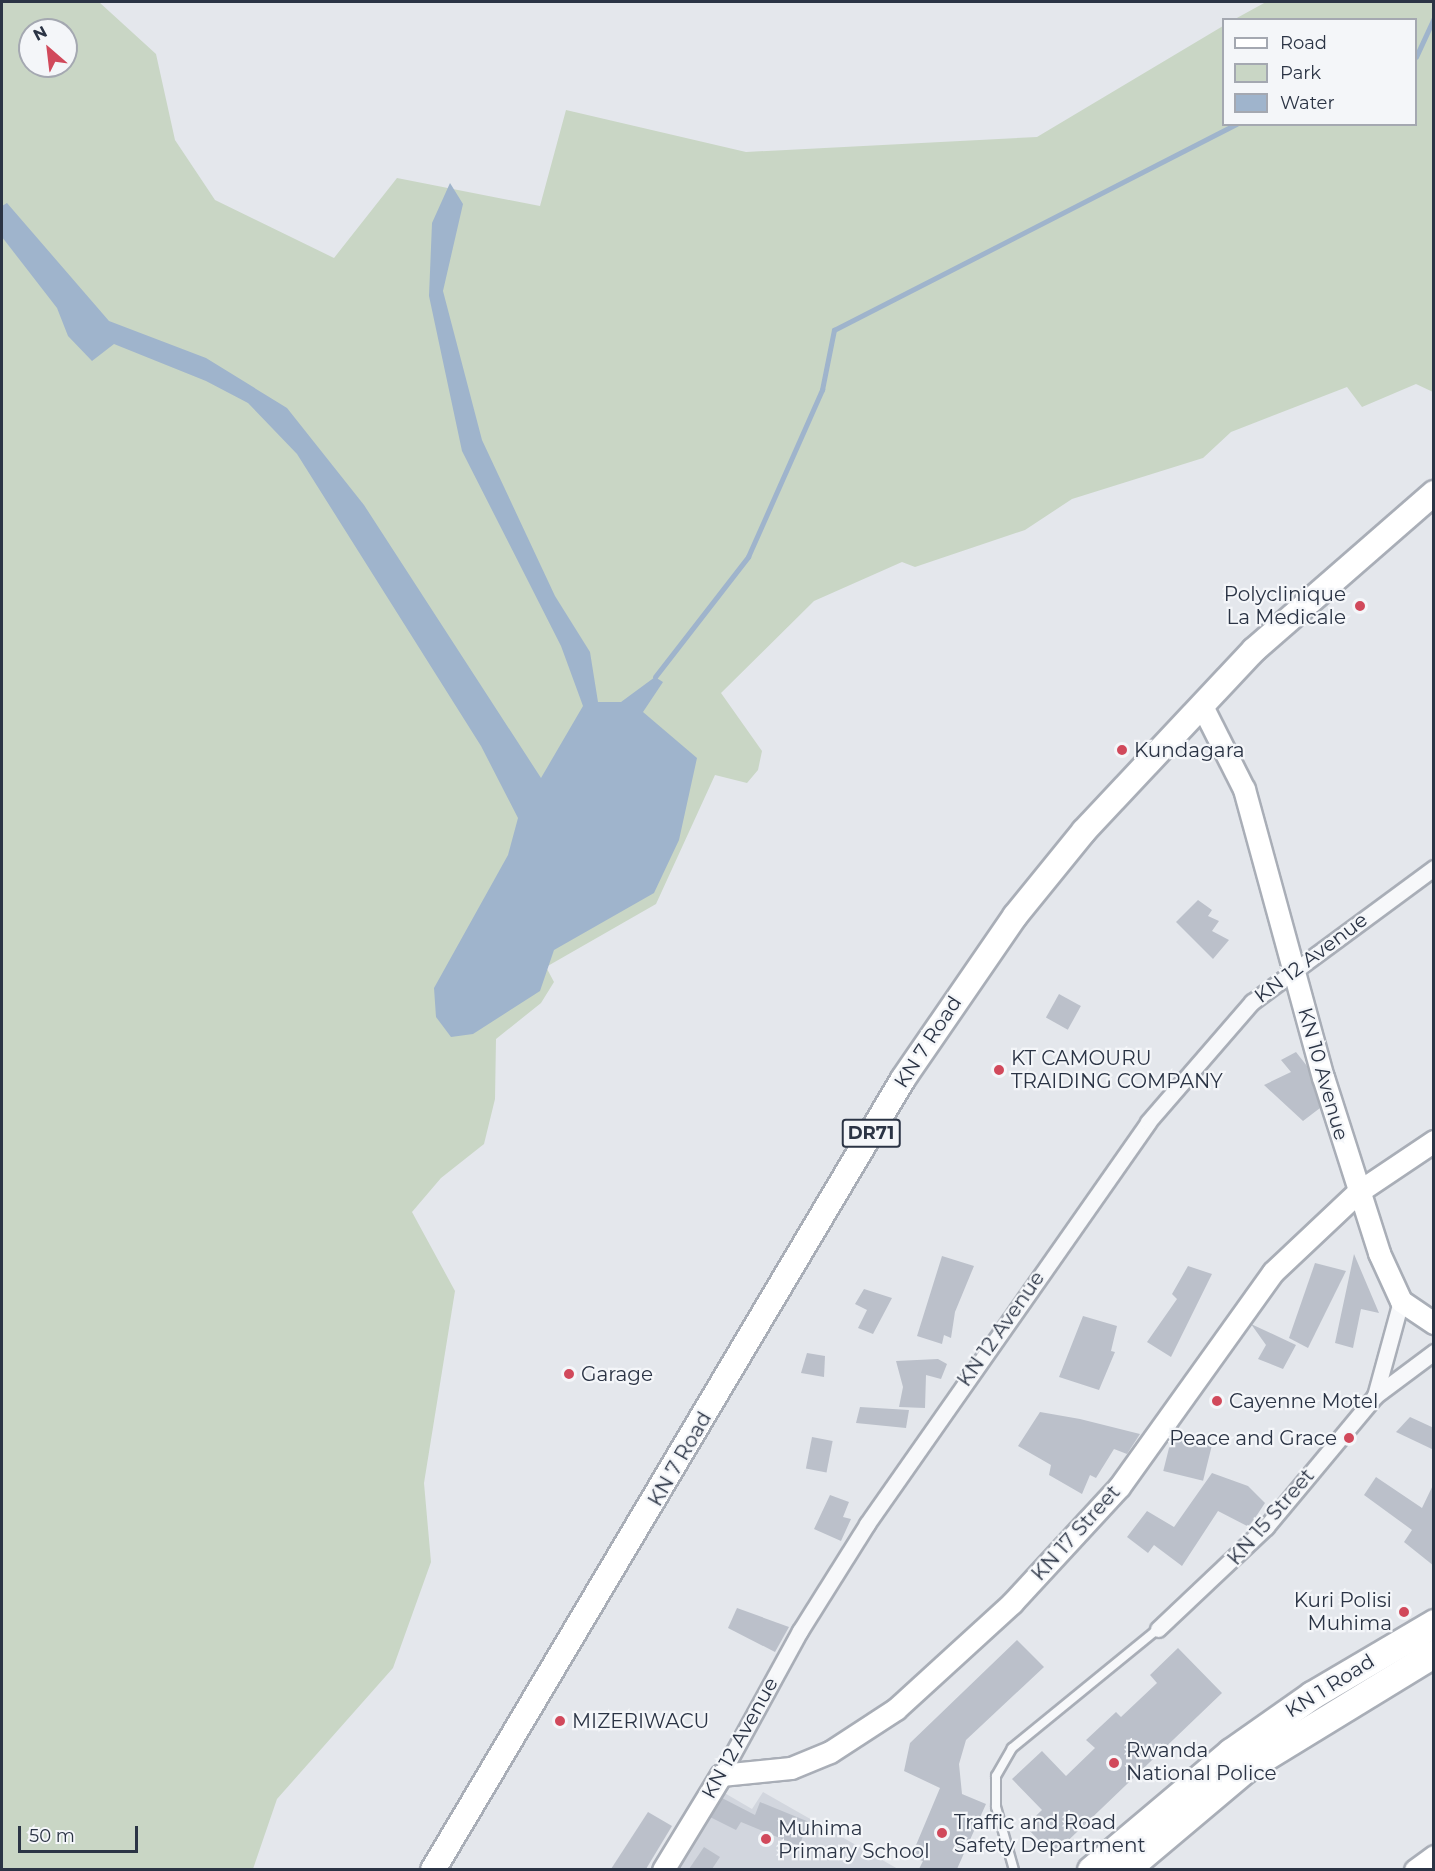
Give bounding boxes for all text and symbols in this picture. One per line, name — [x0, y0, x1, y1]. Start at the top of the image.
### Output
north arrow — [18, 18, 78, 78]
legend — [1222, 18, 1417, 126]
text: N — [30, 22, 50, 45]
text: Road — [1280, 32, 1327, 54]
text: Park — [1280, 62, 1321, 84]
text: Water — [1280, 92, 1335, 114]
place label: Polyclinique La Medicale — [1224, 582, 1346, 629]
marker: Polyclinique La Medicale — [1351, 597, 1369, 615]
place label: Kundagara — [1134, 738, 1245, 762]
marker: Kundagara — [1115, 743, 1129, 757]
street label: KN 12 Avenue — [1250, 908, 1372, 1008]
street label: KN 7 Road — [889, 991, 967, 1093]
street label: KN 10 Avenue — [1293, 1005, 1353, 1143]
place label: KT CAMOURU TRAIDING COMPANY — [1011, 1046, 1223, 1093]
marker: KT CAMOURU TRAIDING COMPANY — [992, 1063, 1006, 1077]
road number: DR71 — [841, 1118, 901, 1148]
street label: KN 12 Avenue — [952, 1267, 1050, 1391]
place label: Garage — [581, 1362, 653, 1386]
marker: Garage — [562, 1367, 576, 1381]
place label: Cayenne Motel — [1229, 1389, 1378, 1413]
marker: Cayenne Motel — [1210, 1394, 1224, 1408]
street label: KN 7 Road — [643, 1408, 717, 1510]
place label: Peace and Grace — [1169, 1426, 1337, 1450]
marker: Peace and Grace — [1342, 1431, 1356, 1445]
street label: KN 15 Street — [1223, 1464, 1319, 1570]
street label: KN 17 Street — [1027, 1480, 1125, 1586]
place label: Kuri Polisi Muhima — [1294, 1588, 1392, 1635]
marker: Kuri Polisi Muhima — [1397, 1605, 1411, 1619]
street label: KN 1 Road — [1281, 1649, 1379, 1723]
street label: KN 12 Avenue — [697, 1673, 783, 1803]
place label: MIZERIWACU — [572, 1709, 709, 1733]
marker: MIZERIWACU — [553, 1714, 567, 1728]
place label: Rwanda National Police — [1126, 1739, 1277, 1786]
marker: Rwanda National Police — [1107, 1756, 1121, 1770]
place label: Traffic and Road Safety Department — [954, 1810, 1146, 1857]
scale bar — [21, 1814, 141, 1852]
place label: Muhima Primary School — [778, 1816, 930, 1863]
text: 50 m — [29, 1825, 75, 1847]
marker: Traffic and Road Safety Department — [935, 1826, 949, 1840]
marker: Muhima Primary School — [759, 1832, 773, 1846]

